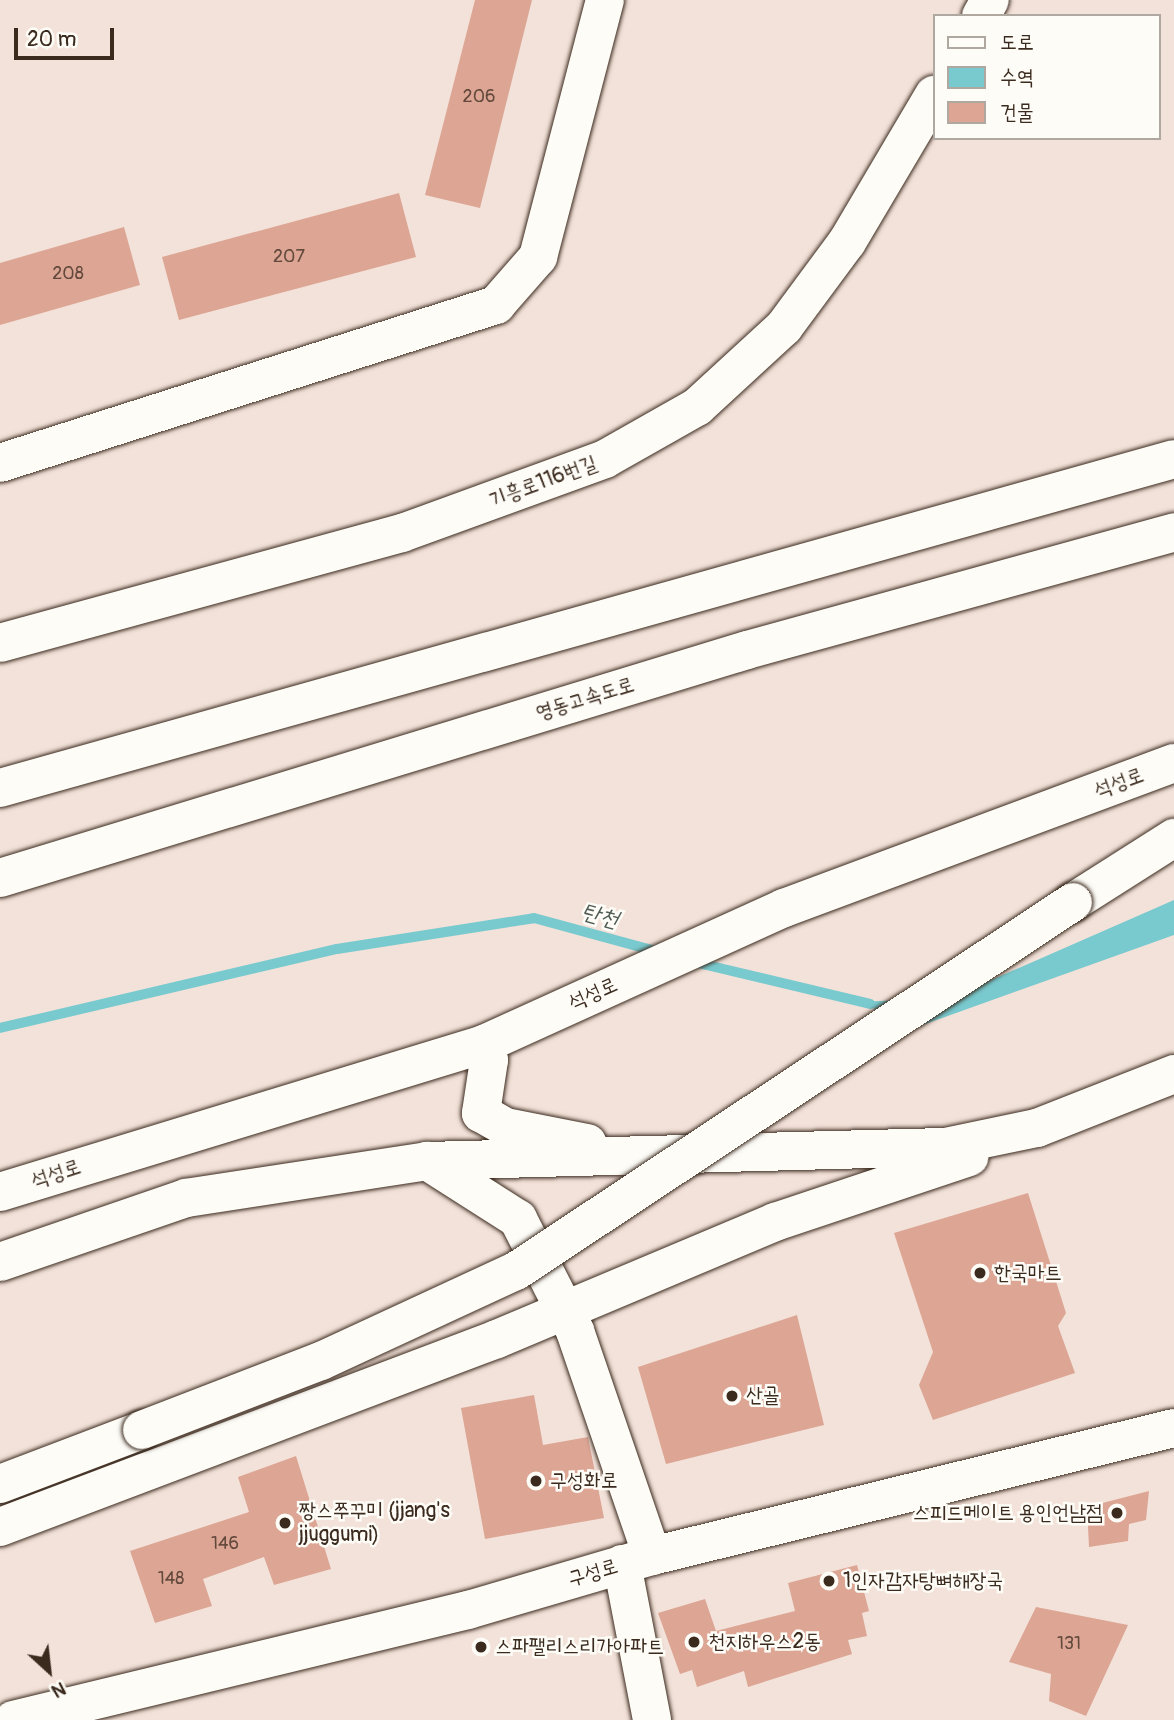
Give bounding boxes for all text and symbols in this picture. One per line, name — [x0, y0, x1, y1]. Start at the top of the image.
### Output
scale bar — [18, 14, 117, 58]
legend — [932, 14, 1160, 140]
text: 20 m — [27, 26, 76, 53]
text: 도로 — [1000, 29, 1034, 56]
text: 수역 — [1000, 64, 1034, 91]
house number: 206 — [463, 86, 495, 108]
text: 건물 — [1000, 99, 1034, 126]
house number: 207 — [273, 246, 305, 268]
house number: 208 — [52, 263, 84, 285]
street label: 기흥로116번길 — [486, 451, 600, 513]
street label: 영동고속도로 — [533, 672, 637, 726]
street label: 석성로 — [1091, 762, 1147, 804]
water label: 탄천 — [579, 898, 621, 934]
street label: 석성로 — [565, 972, 621, 1016]
street label: 석성로 — [28, 1154, 84, 1194]
place label: 한국마트 — [994, 1260, 1062, 1286]
marker: 한국마트 — [972, 1265, 988, 1281]
place label: 산골 — [746, 1383, 780, 1409]
marker: 산골 — [724, 1388, 740, 1404]
place label: 구성화로 — [550, 1468, 618, 1494]
marker: 구성화로 — [528, 1473, 544, 1489]
place label: 짱스쭈꾸미 (jjang's jjuggumi) — [299, 1498, 450, 1548]
place label: 스피드메이트 용인언남점 — [913, 1500, 1103, 1526]
marker: 스피드메이트 용인언남점 — [1109, 1505, 1125, 1521]
marker: 짱스쭈꾸미 (jjang's jjuggumi) — [277, 1515, 293, 1531]
house number: 146 — [211, 1533, 239, 1555]
street label: 구성로 — [565, 1554, 621, 1592]
house number: 148 — [158, 1568, 184, 1590]
place label: 1인자감자탕뼈해장국 — [843, 1568, 1003, 1594]
marker: 1인자감자탕뼈해장국 — [821, 1573, 837, 1589]
place label: 천지하우스2동 — [708, 1629, 821, 1655]
house number: 131 — [1057, 1633, 1081, 1655]
place label: 스파팰리스리가아파트 — [495, 1634, 664, 1660]
marker: 천지하우스2동 — [686, 1634, 702, 1650]
north arrow — [14, 1636, 84, 1706]
marker: 스파팰리스리가아파트 — [473, 1639, 489, 1655]
text: N — [47, 1676, 70, 1703]

